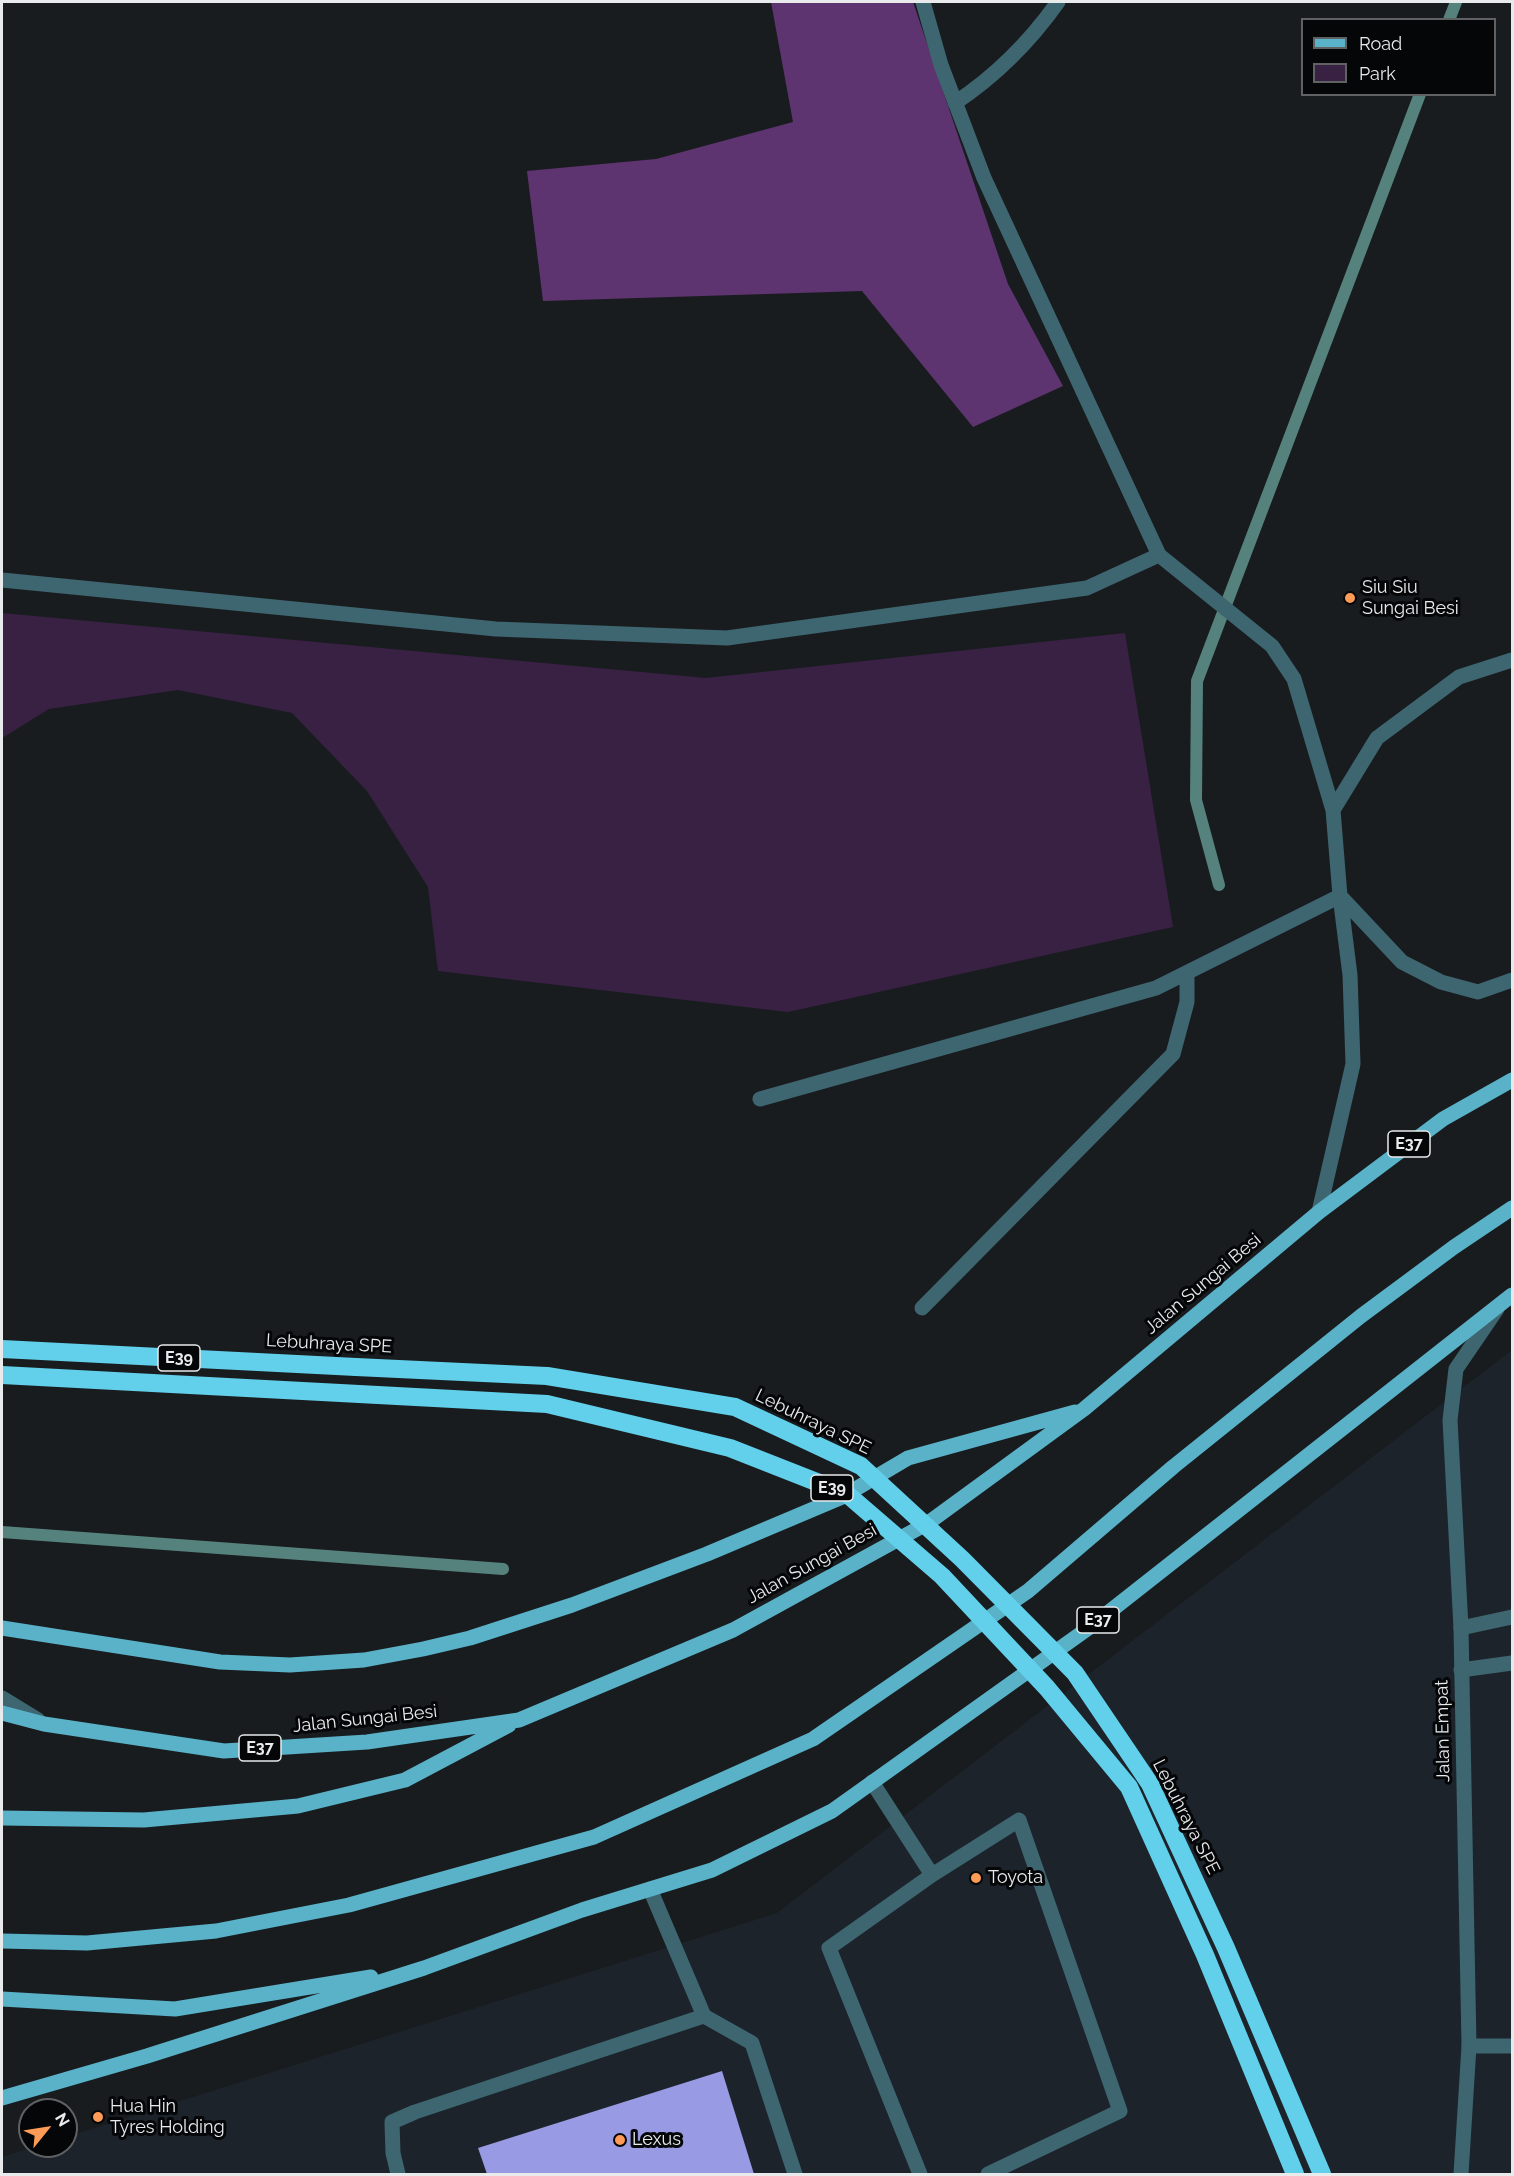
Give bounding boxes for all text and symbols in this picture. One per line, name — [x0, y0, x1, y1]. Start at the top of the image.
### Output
legend — [1301, 18, 1496, 96]
text: Road — [1359, 33, 1402, 54]
text: Park — [1359, 63, 1396, 84]
place label: Siu Siu Sungai Besi — [1362, 577, 1459, 620]
marker: Siu Siu Sungai Besi — [1343, 591, 1357, 605]
road number: E37 — [1388, 1131, 1430, 1157]
street label: Jalan Sungai Besi — [1141, 1229, 1265, 1339]
street label: Lebuhraya SPE — [266, 1330, 392, 1358]
road number: E39 — [158, 1345, 200, 1371]
street label: Lebuhraya SPE — [752, 1385, 874, 1459]
road number: E39 — [811, 1475, 853, 1501]
street label: Jalan Sungai Besi — [743, 1519, 881, 1609]
road number: E37 — [1077, 1607, 1119, 1633]
street label: Jalan Empat — [1431, 1680, 1455, 1782]
street label: Jalan Sungai Besi — [292, 1701, 438, 1737]
road number: E37 — [239, 1735, 281, 1761]
street label: Lebuhraya SPE — [1148, 1756, 1224, 1878]
place label: Toyota — [988, 1867, 1043, 1889]
marker: Toyota — [969, 1871, 983, 1885]
place label: Hua Hin Tyres Holding — [110, 2096, 225, 2138]
north arrow — [18, 2098, 78, 2158]
text: N — [51, 2110, 74, 2130]
marker: Hua Hin Tyres Holding — [91, 2110, 105, 2124]
place label: Lexus — [632, 2129, 681, 2151]
marker: Lexus — [613, 2133, 627, 2147]

